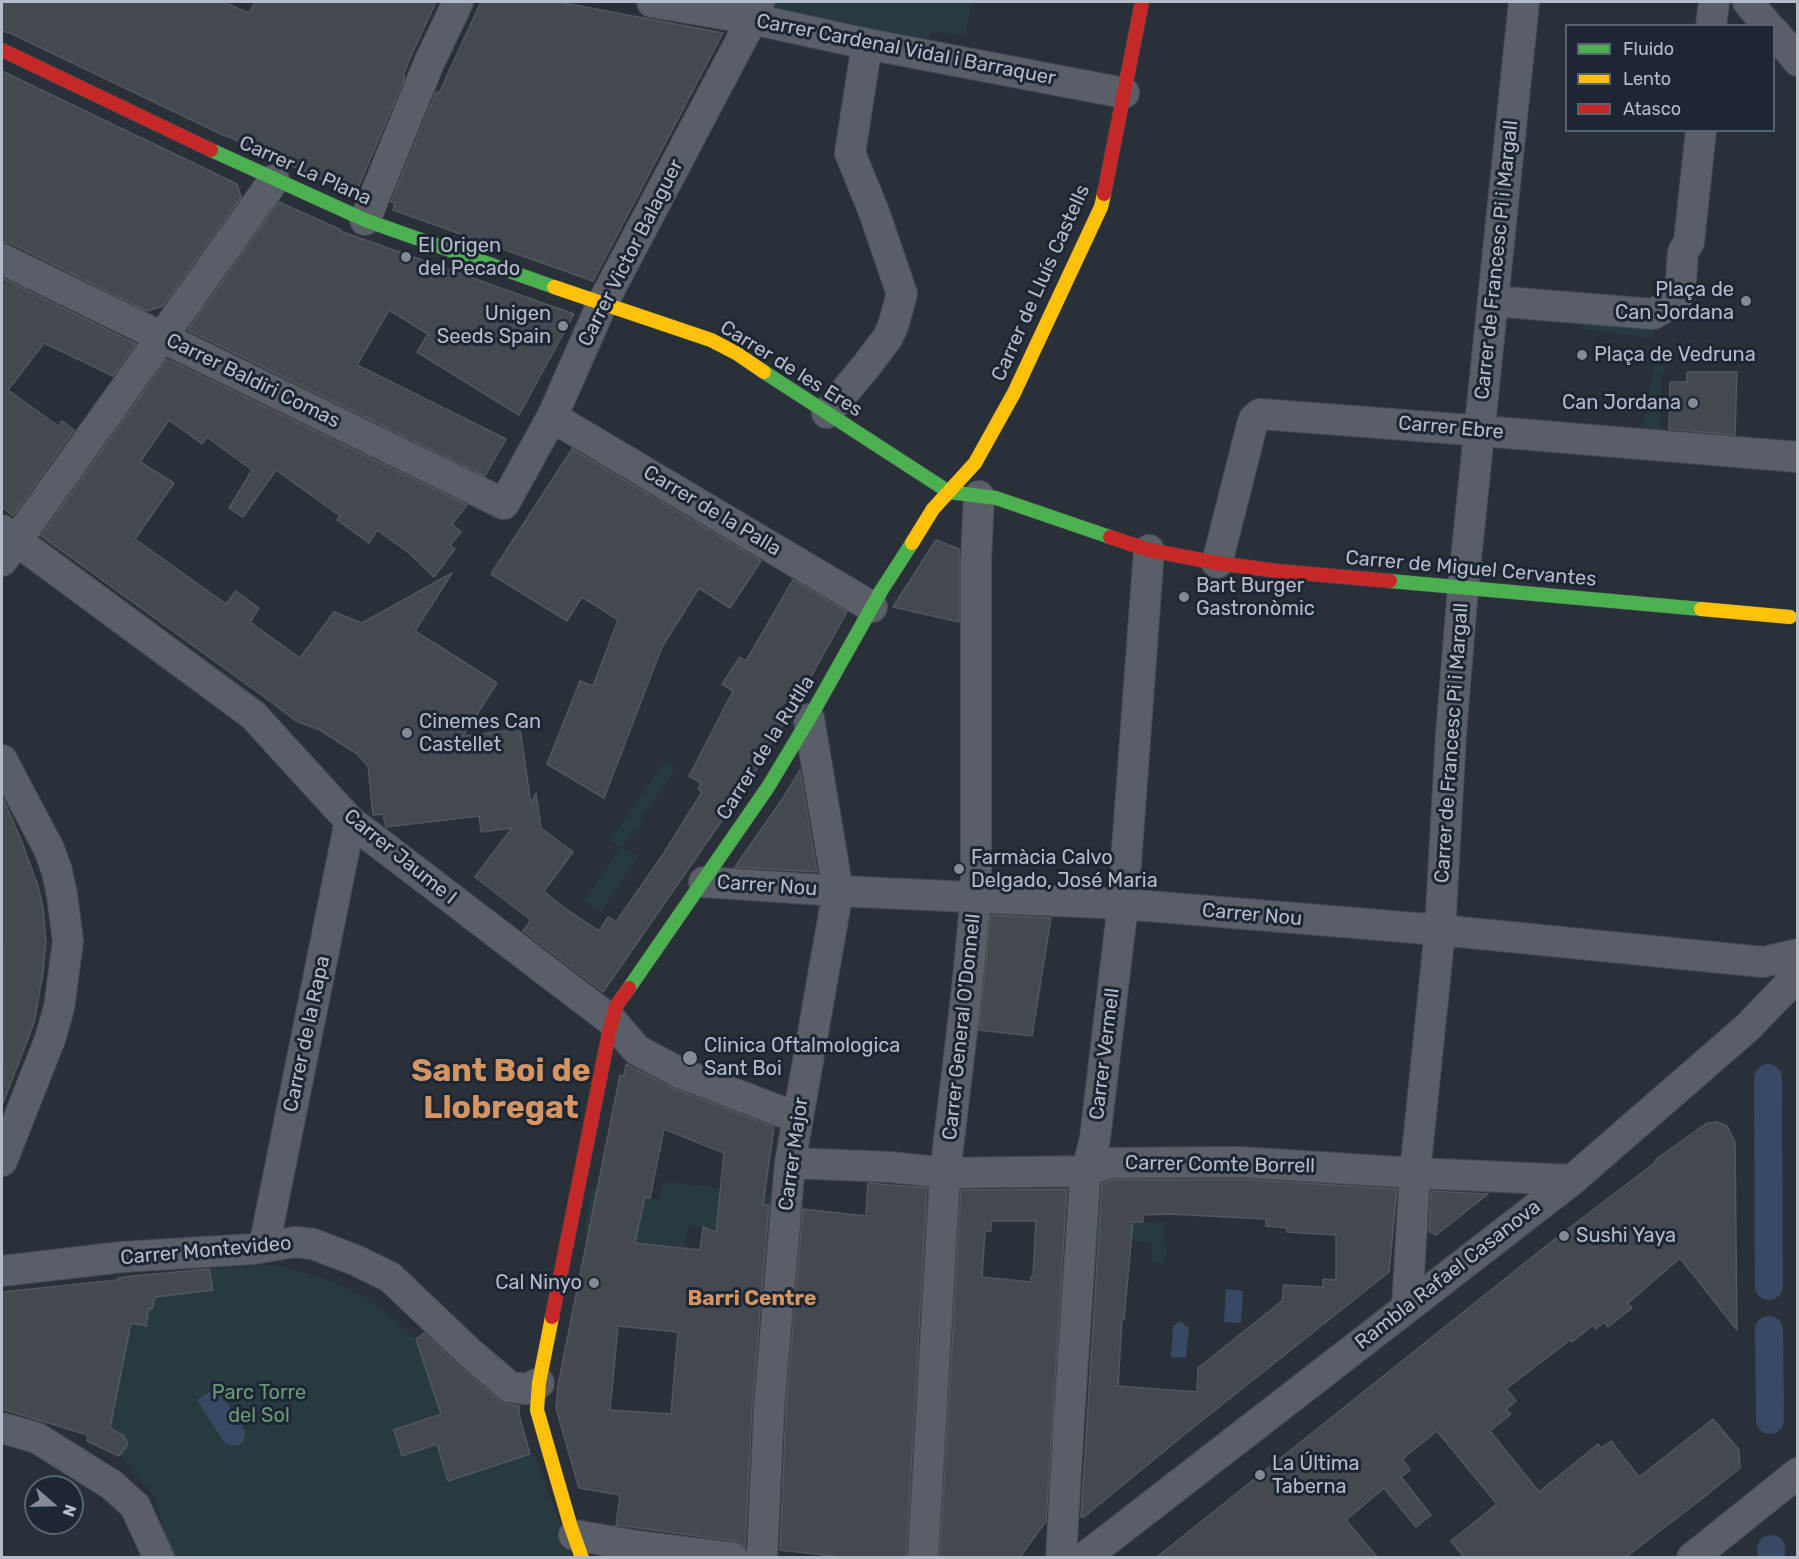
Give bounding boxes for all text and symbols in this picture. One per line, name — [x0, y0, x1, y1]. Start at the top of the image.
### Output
street label: Carrer Cardenal Vidal i Barraquer — [754, 9, 1058, 91]
legend — [1565, 24, 1775, 132]
text: Fluido — [1623, 38, 1674, 60]
text: Lento — [1623, 68, 1671, 90]
text: Atasco — [1623, 98, 1681, 120]
street label: Carrer de Francesc Pi i Margall — [1470, 119, 1524, 401]
street label: Carrer La Plana — [235, 131, 375, 211]
street label: Carrer Victor Balaguer — [573, 155, 689, 351]
street label: Carrer de Lluís Castells — [987, 181, 1095, 385]
place label: El Origen del Pecado — [418, 234, 520, 281]
marker: El Origen del Pecado — [399, 250, 413, 264]
place label: Plaça de Can Jordana — [1615, 278, 1734, 325]
marker: Plaça de Can Jordana — [1739, 294, 1753, 308]
place label: Unigen Seeds Spain — [437, 302, 551, 349]
street label: Carrer de les Eres — [715, 316, 867, 422]
marker: Unigen Seeds Spain — [556, 319, 570, 333]
street label: Carrer Baldiri Comas — [162, 329, 344, 433]
place label: Plaça de Vedruna — [1594, 343, 1756, 367]
marker: Plaça de Vedruna — [1575, 348, 1589, 362]
place label: Can Jordana — [1562, 391, 1681, 415]
marker: Can Jordana — [1686, 396, 1700, 410]
street label: Carrer Ebre — [1397, 411, 1505, 445]
street label: Carrer de la Palla — [639, 460, 785, 562]
street label: Carrer de Miguel Cervantes — [1345, 546, 1597, 592]
place label: Bart Burger Gastronòmic — [1196, 574, 1315, 621]
marker: Bart Burger Gastronòmic — [1177, 590, 1191, 604]
street label: Carrer de Francesc Pi i Margall — [1430, 602, 1474, 884]
street label: Carrer de la Rutlla — [712, 671, 820, 825]
place label: Cinemes Can Castellet — [419, 710, 541, 757]
marker: Cinemes Can Castellet — [400, 726, 414, 740]
street label: Carrer Jaume I — [339, 804, 461, 910]
place label: Farmàcia Calvo Delgado, José Maria — [971, 846, 1158, 893]
marker: Farmàcia Calvo Delgado, José Maria — [952, 862, 966, 876]
street label: Carrer Nou — [716, 871, 818, 901]
street label: Carrer Nou — [1201, 899, 1303, 931]
street label: Carrer General O'Donnell — [938, 912, 986, 1142]
street label: Carrer de la Rapa — [279, 954, 335, 1114]
street label: Carrer Vermell — [1085, 987, 1125, 1121]
place label: Clinica Oftalmologica Sant Boi — [704, 1034, 900, 1081]
marker: Clinica Oftalmologica Sant Boi — [681, 1049, 699, 1067]
district label: Sant Boi de Llobregat — [411, 1053, 591, 1128]
street label: Carrer Major — [774, 1096, 814, 1212]
street label: Carrer Comte Borrell — [1125, 1151, 1315, 1179]
street label: Rambla Rafael Casanova — [1350, 1195, 1546, 1355]
place label: Sushi Yaya — [1576, 1224, 1676, 1248]
marker: Sushi Yaya — [1557, 1229, 1571, 1243]
street label: Carrer Montevideo — [120, 1232, 292, 1270]
place label: Cal Ninyo — [495, 1271, 582, 1295]
marker: Cal Ninyo — [587, 1276, 601, 1290]
district label: Barri Centre — [687, 1286, 817, 1312]
park label: Parc Torre del Sol — [212, 1381, 306, 1428]
place label: La Última Taberna — [1272, 1452, 1360, 1499]
marker: La Última Taberna — [1253, 1468, 1267, 1482]
north arrow — [24, 1475, 84, 1535]
text: N — [59, 1502, 80, 1519]

